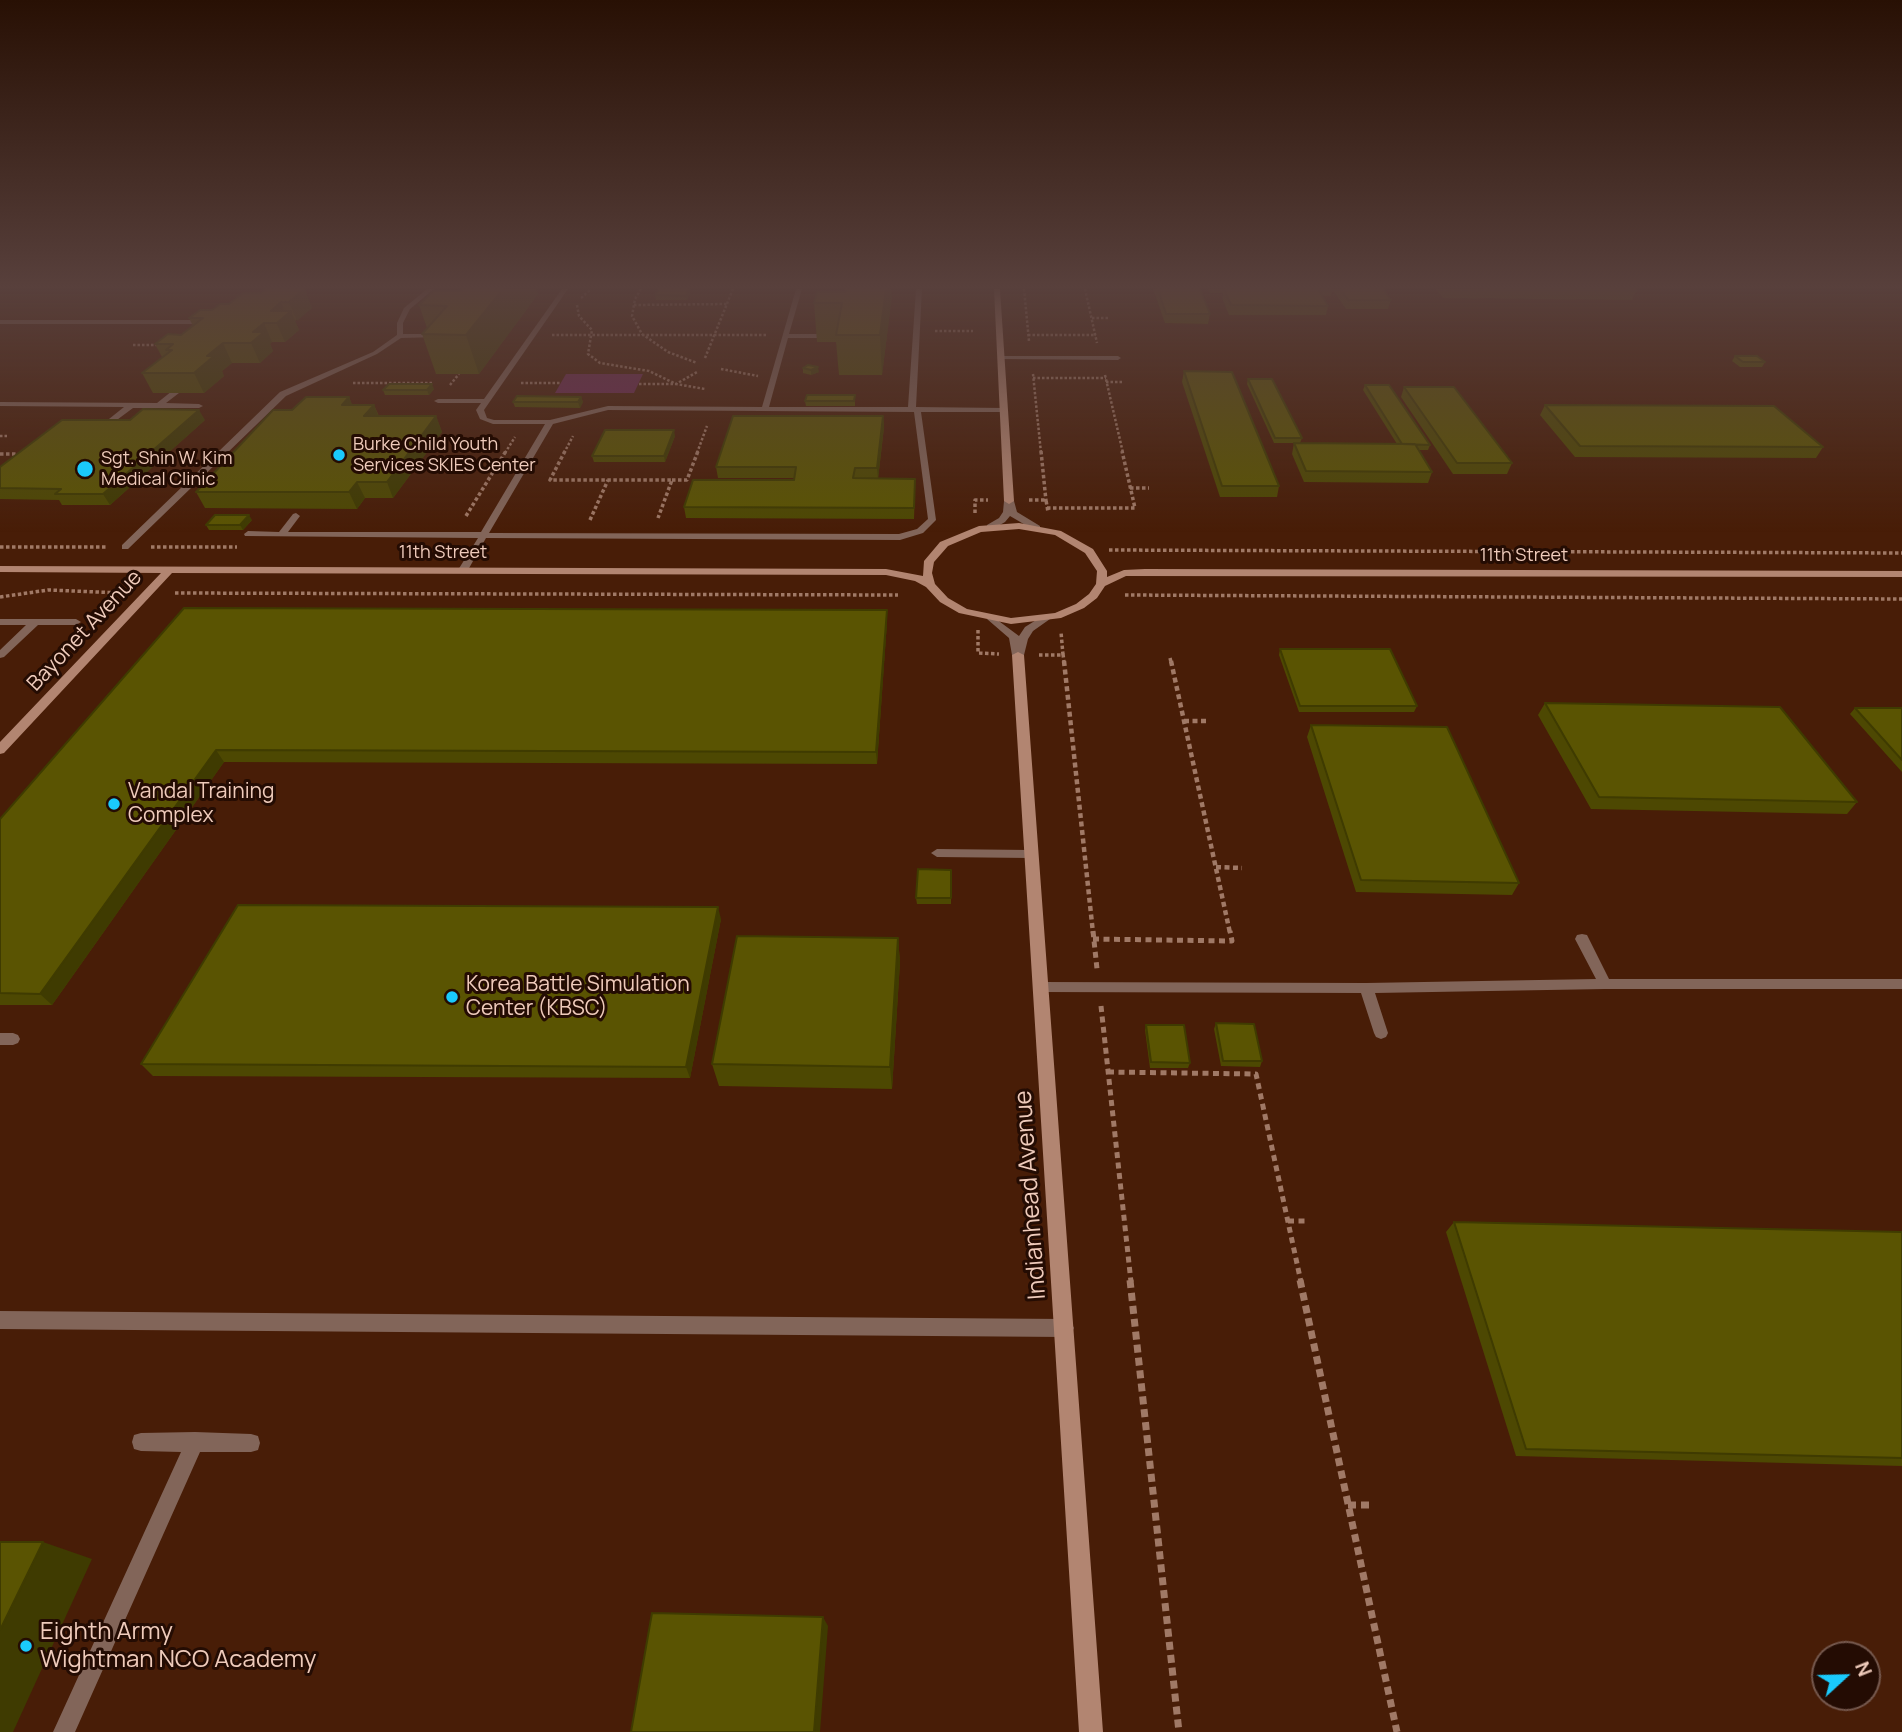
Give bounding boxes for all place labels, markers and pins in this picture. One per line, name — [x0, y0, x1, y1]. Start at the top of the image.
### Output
place label: Burke Child Youth Services SKIES Center — [353, 434, 536, 476]
marker: Burke Child Youth Services SKIES Center — [331, 447, 347, 463]
place label: Sgt. Shin W. Kim Medical Clinic — [101, 448, 232, 490]
marker: Sgt. Shin W. Kim Medical Clinic — [75, 459, 95, 479]
place label: Vandal Training Complex — [128, 779, 274, 829]
marker: Vandal Training Complex — [106, 796, 122, 812]
place label: Korea Battle Simulation Center (KBSC) — [466, 972, 690, 1022]
marker: Korea Battle Simulation Center (KBSC) — [444, 989, 460, 1005]
place label: Eighth Army Wightman NCO Academy — [40, 1618, 316, 1674]
marker: Eighth Army Wightman NCO Academy — [18, 1638, 34, 1654]

